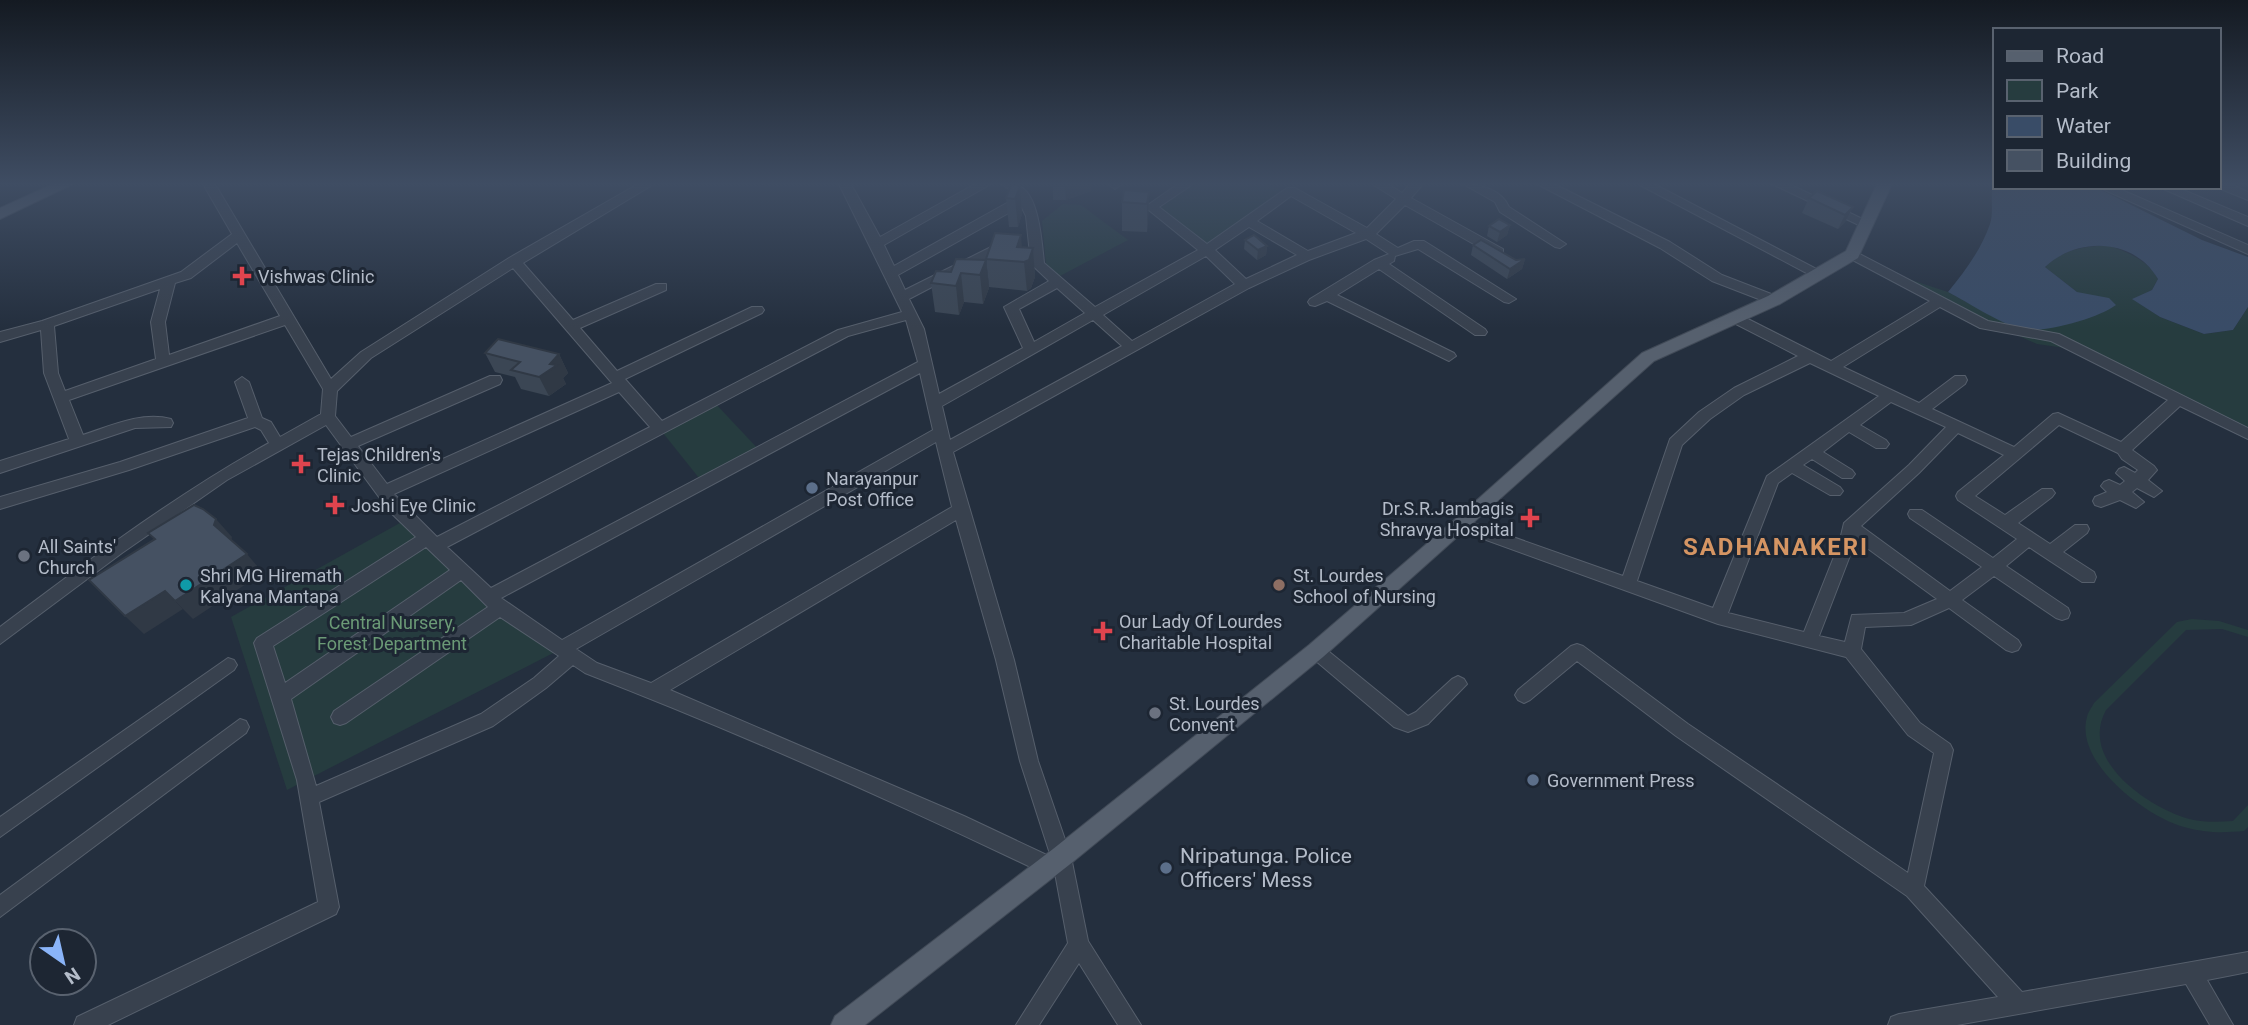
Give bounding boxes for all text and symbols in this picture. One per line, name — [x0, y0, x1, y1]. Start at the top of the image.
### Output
legend — [1993, 28, 2220, 189]
text: Road — [2056, 44, 2104, 68]
text: Park — [2056, 79, 2099, 103]
text: Water — [2056, 114, 2111, 138]
text: Building — [2056, 149, 2131, 173]
marker: Vishwas Clinic — [232, 266, 252, 286]
place label: Vishwas Clinic — [258, 266, 374, 287]
place label: Tejas Children's Clinic — [317, 444, 441, 486]
marker: Tejas Children's Clinic — [291, 454, 311, 474]
place label: Narayanpur Post Office — [826, 468, 918, 510]
marker: Narayanpur Post Office — [804, 480, 820, 496]
marker: Joshi Eye Clinic — [325, 495, 345, 515]
place label: Joshi Eye Clinic — [351, 495, 476, 516]
place label: Dr.S.R.Jambagis Shravya Hospital — [1380, 498, 1514, 540]
marker: Dr.S.R.Jambagis Shravya Hospital — [1520, 508, 1540, 528]
district label: SADHANAKERI — [1683, 533, 1869, 561]
place label: All Saints' Church — [38, 536, 116, 578]
marker: All Saints' Church — [16, 548, 32, 564]
place label: Shri MG Hiremath Kalyana Mantapa — [200, 565, 342, 607]
place label: St. Lourdes School of Nursing — [1293, 565, 1436, 607]
marker: Shri MG Hiremath Kalyana Mantapa — [178, 577, 194, 593]
marker: St. Lourdes School of Nursing — [1271, 577, 1287, 593]
place label: Our Lady Of Lourdes Charitable Hospital — [1119, 611, 1282, 653]
park label: Central Nursery, Forest Department — [317, 612, 467, 654]
marker: Our Lady Of Lourdes Charitable Hospital — [1093, 621, 1113, 641]
place label: St. Lourdes Convent — [1169, 693, 1260, 735]
marker: St. Lourdes Convent — [1147, 705, 1163, 721]
place label: Government Press — [1547, 770, 1695, 791]
marker: Government Press — [1525, 772, 1541, 788]
place label: Nripatunga. Police Officers' Mess — [1180, 844, 1352, 892]
marker: Nripatunga. Police Officers' Mess — [1158, 860, 1174, 876]
north arrow — [28, 927, 98, 997]
text: N — [60, 962, 84, 989]

